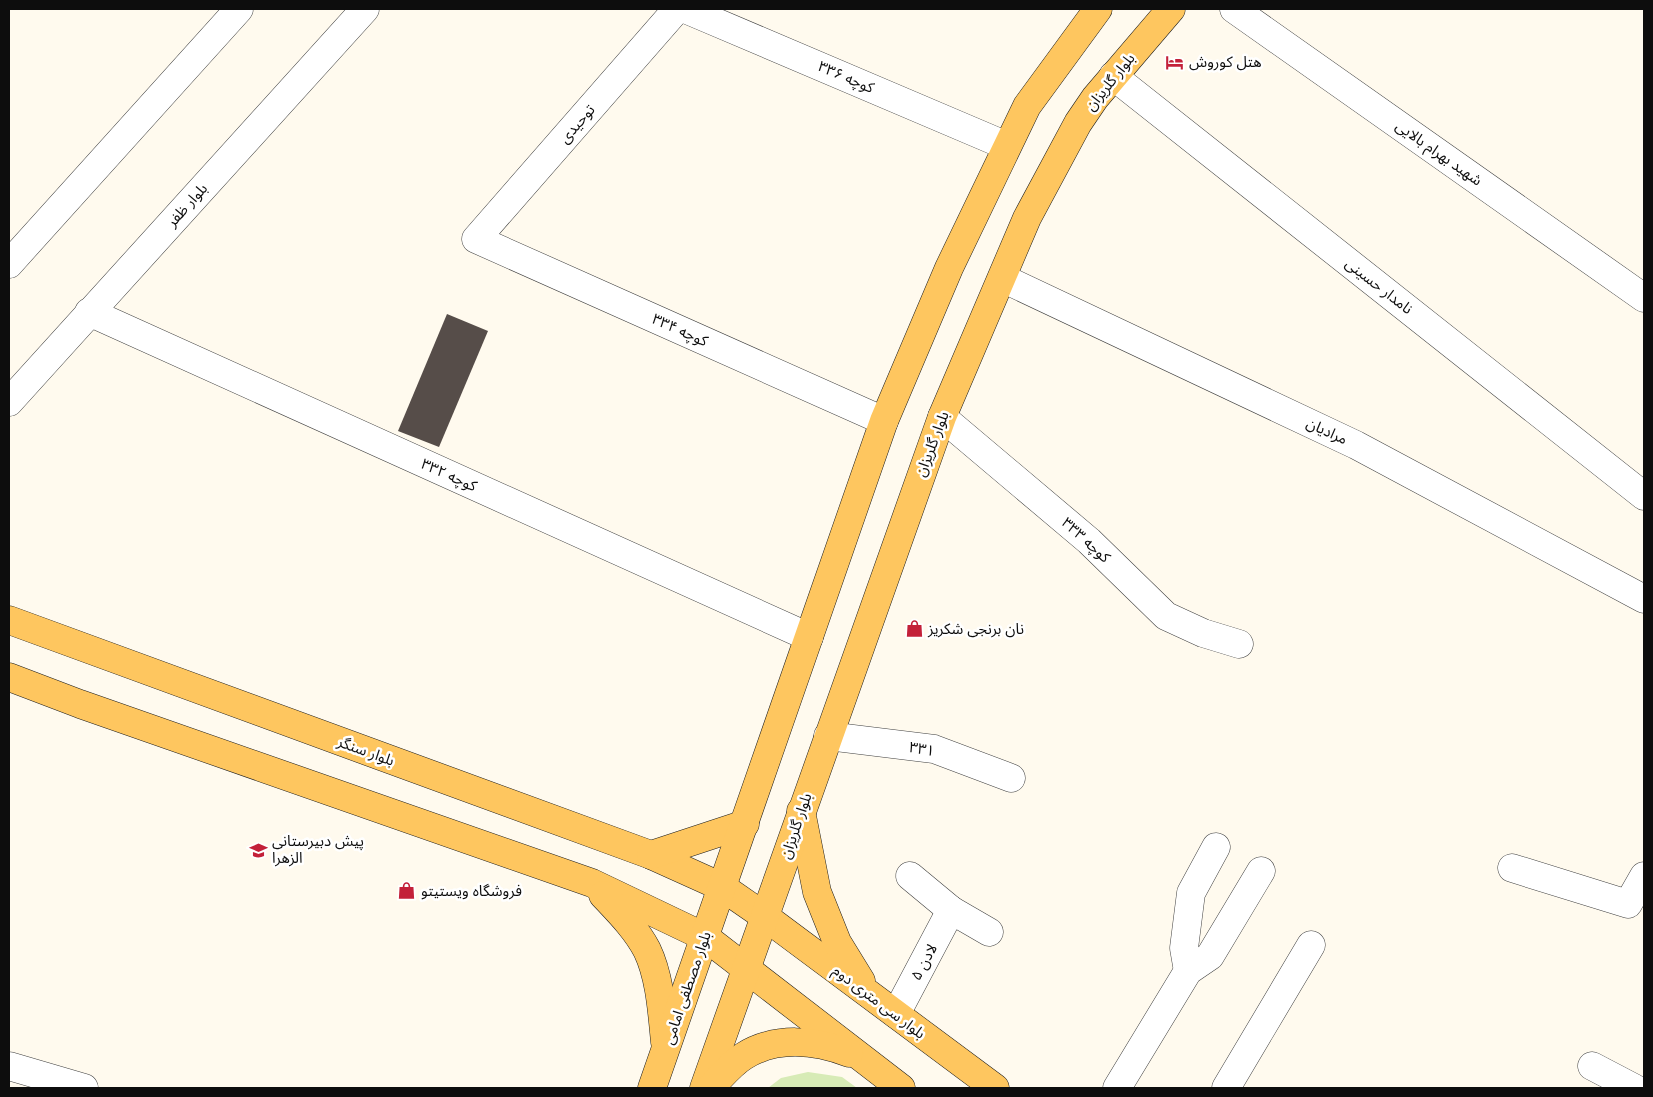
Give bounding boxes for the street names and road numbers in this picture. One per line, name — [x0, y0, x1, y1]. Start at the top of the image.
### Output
street label: بلوار گلریزان — [1080, 48, 1139, 114]
street label: کوچه ۳۳۶ — [815, 55, 878, 98]
street label: توحیدی — [554, 100, 599, 147]
street label: شهید بهرام بالایی — [1391, 115, 1487, 191]
street label: بلوار ظفر — [161, 178, 211, 231]
street label: نامدار حسینی — [1342, 253, 1418, 318]
street label: کوچه ۳۳۴ — [649, 308, 712, 352]
street label: بلوار گلریزان — [909, 408, 953, 479]
street label: مرادیان — [1304, 412, 1351, 448]
street label: کوچه ۳۳۲ — [418, 453, 481, 497]
street label: کوچه ۳۳۳ — [1057, 512, 1116, 568]
street label: بلوار سنگر — [334, 730, 398, 770]
street label: ۳۳۱ — [908, 736, 937, 760]
street label: بلوار گلریزان — [774, 790, 816, 861]
street label: بلوار مصطفی امامی — [657, 928, 715, 1047]
street label: لادن ۵ — [905, 940, 941, 983]
street label: بلوار سی متری دوم — [828, 960, 930, 1044]

